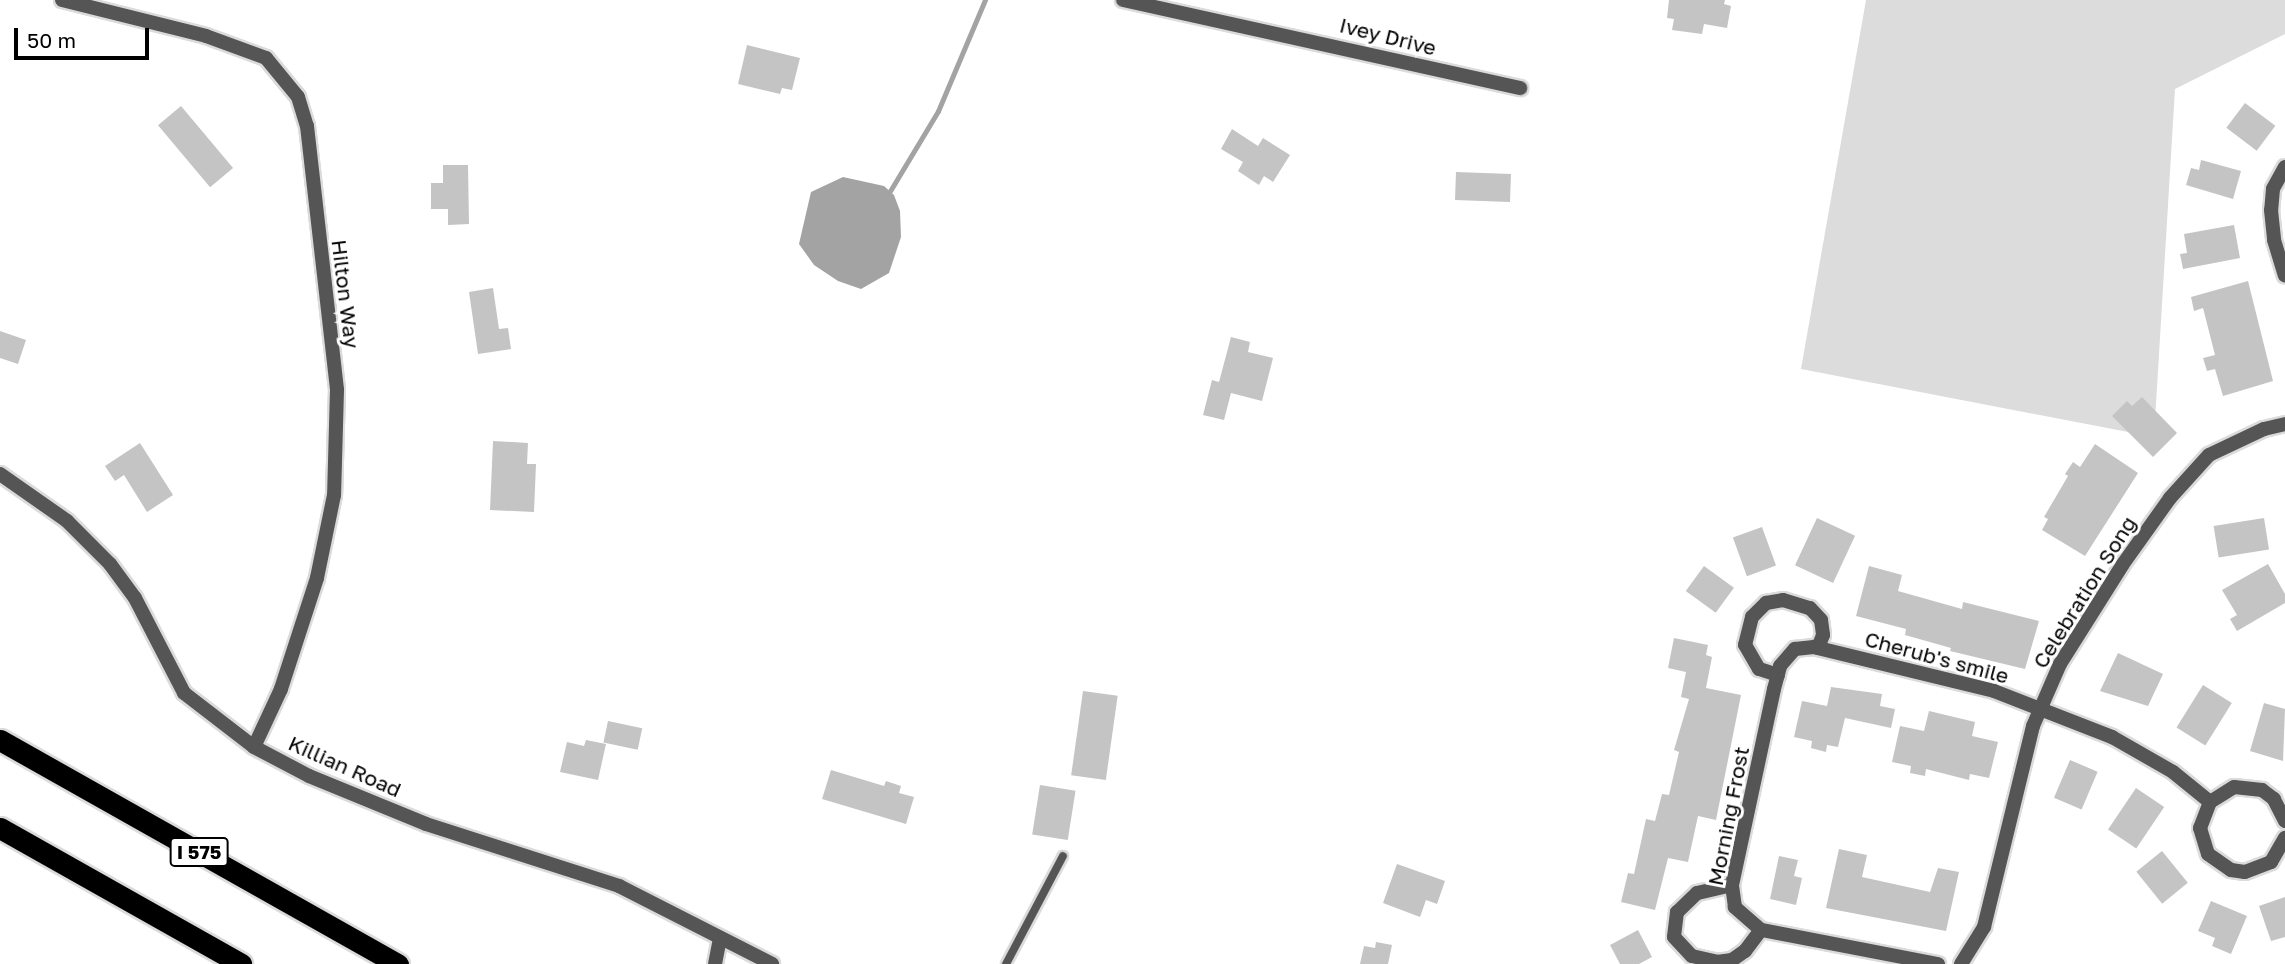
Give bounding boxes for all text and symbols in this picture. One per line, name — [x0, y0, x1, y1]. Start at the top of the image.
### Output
street label: Ivey Drive — [1337, 12, 1439, 60]
scale bar — [18, 14, 152, 58]
text: 50 m — [27, 27, 76, 53]
street label: Hilton Way — [327, 238, 365, 350]
street label: Celebration Song — [2027, 511, 2141, 673]
street label: Cherub's smile — [1862, 626, 2012, 688]
street label: Killian Road — [285, 730, 405, 802]
street label: Morning Frost — [1702, 744, 1754, 888]
road number: I 575 — [169, 836, 229, 867]

